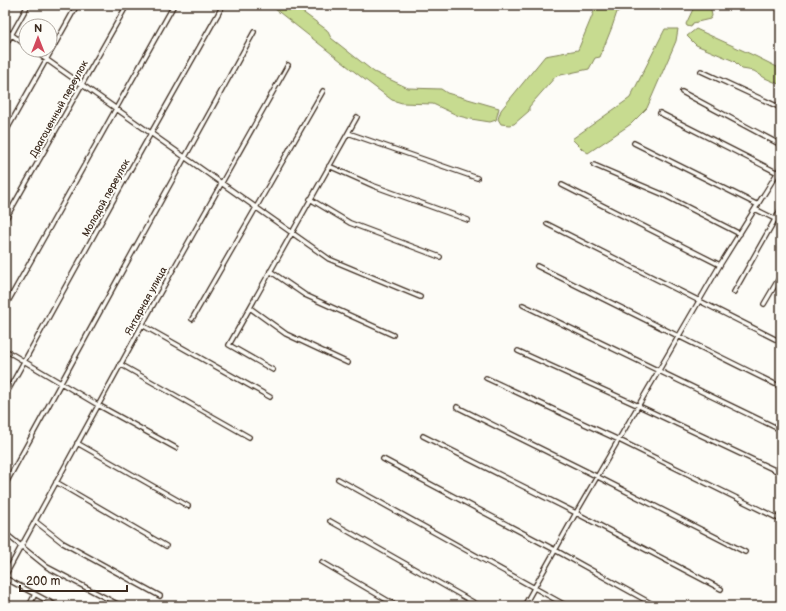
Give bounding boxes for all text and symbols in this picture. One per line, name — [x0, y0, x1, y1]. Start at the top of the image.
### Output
north arrow — [18, 18, 58, 58]
text: N — [34, 22, 42, 35]
street label: Драгоценный переулок — [27, 58, 91, 160]
street label: Молодой переулок — [80, 156, 133, 239]
street label: Янтарная улица — [122, 265, 170, 337]
scale bar — [20, 567, 127, 593]
text: 200 m — [26, 574, 60, 589]

